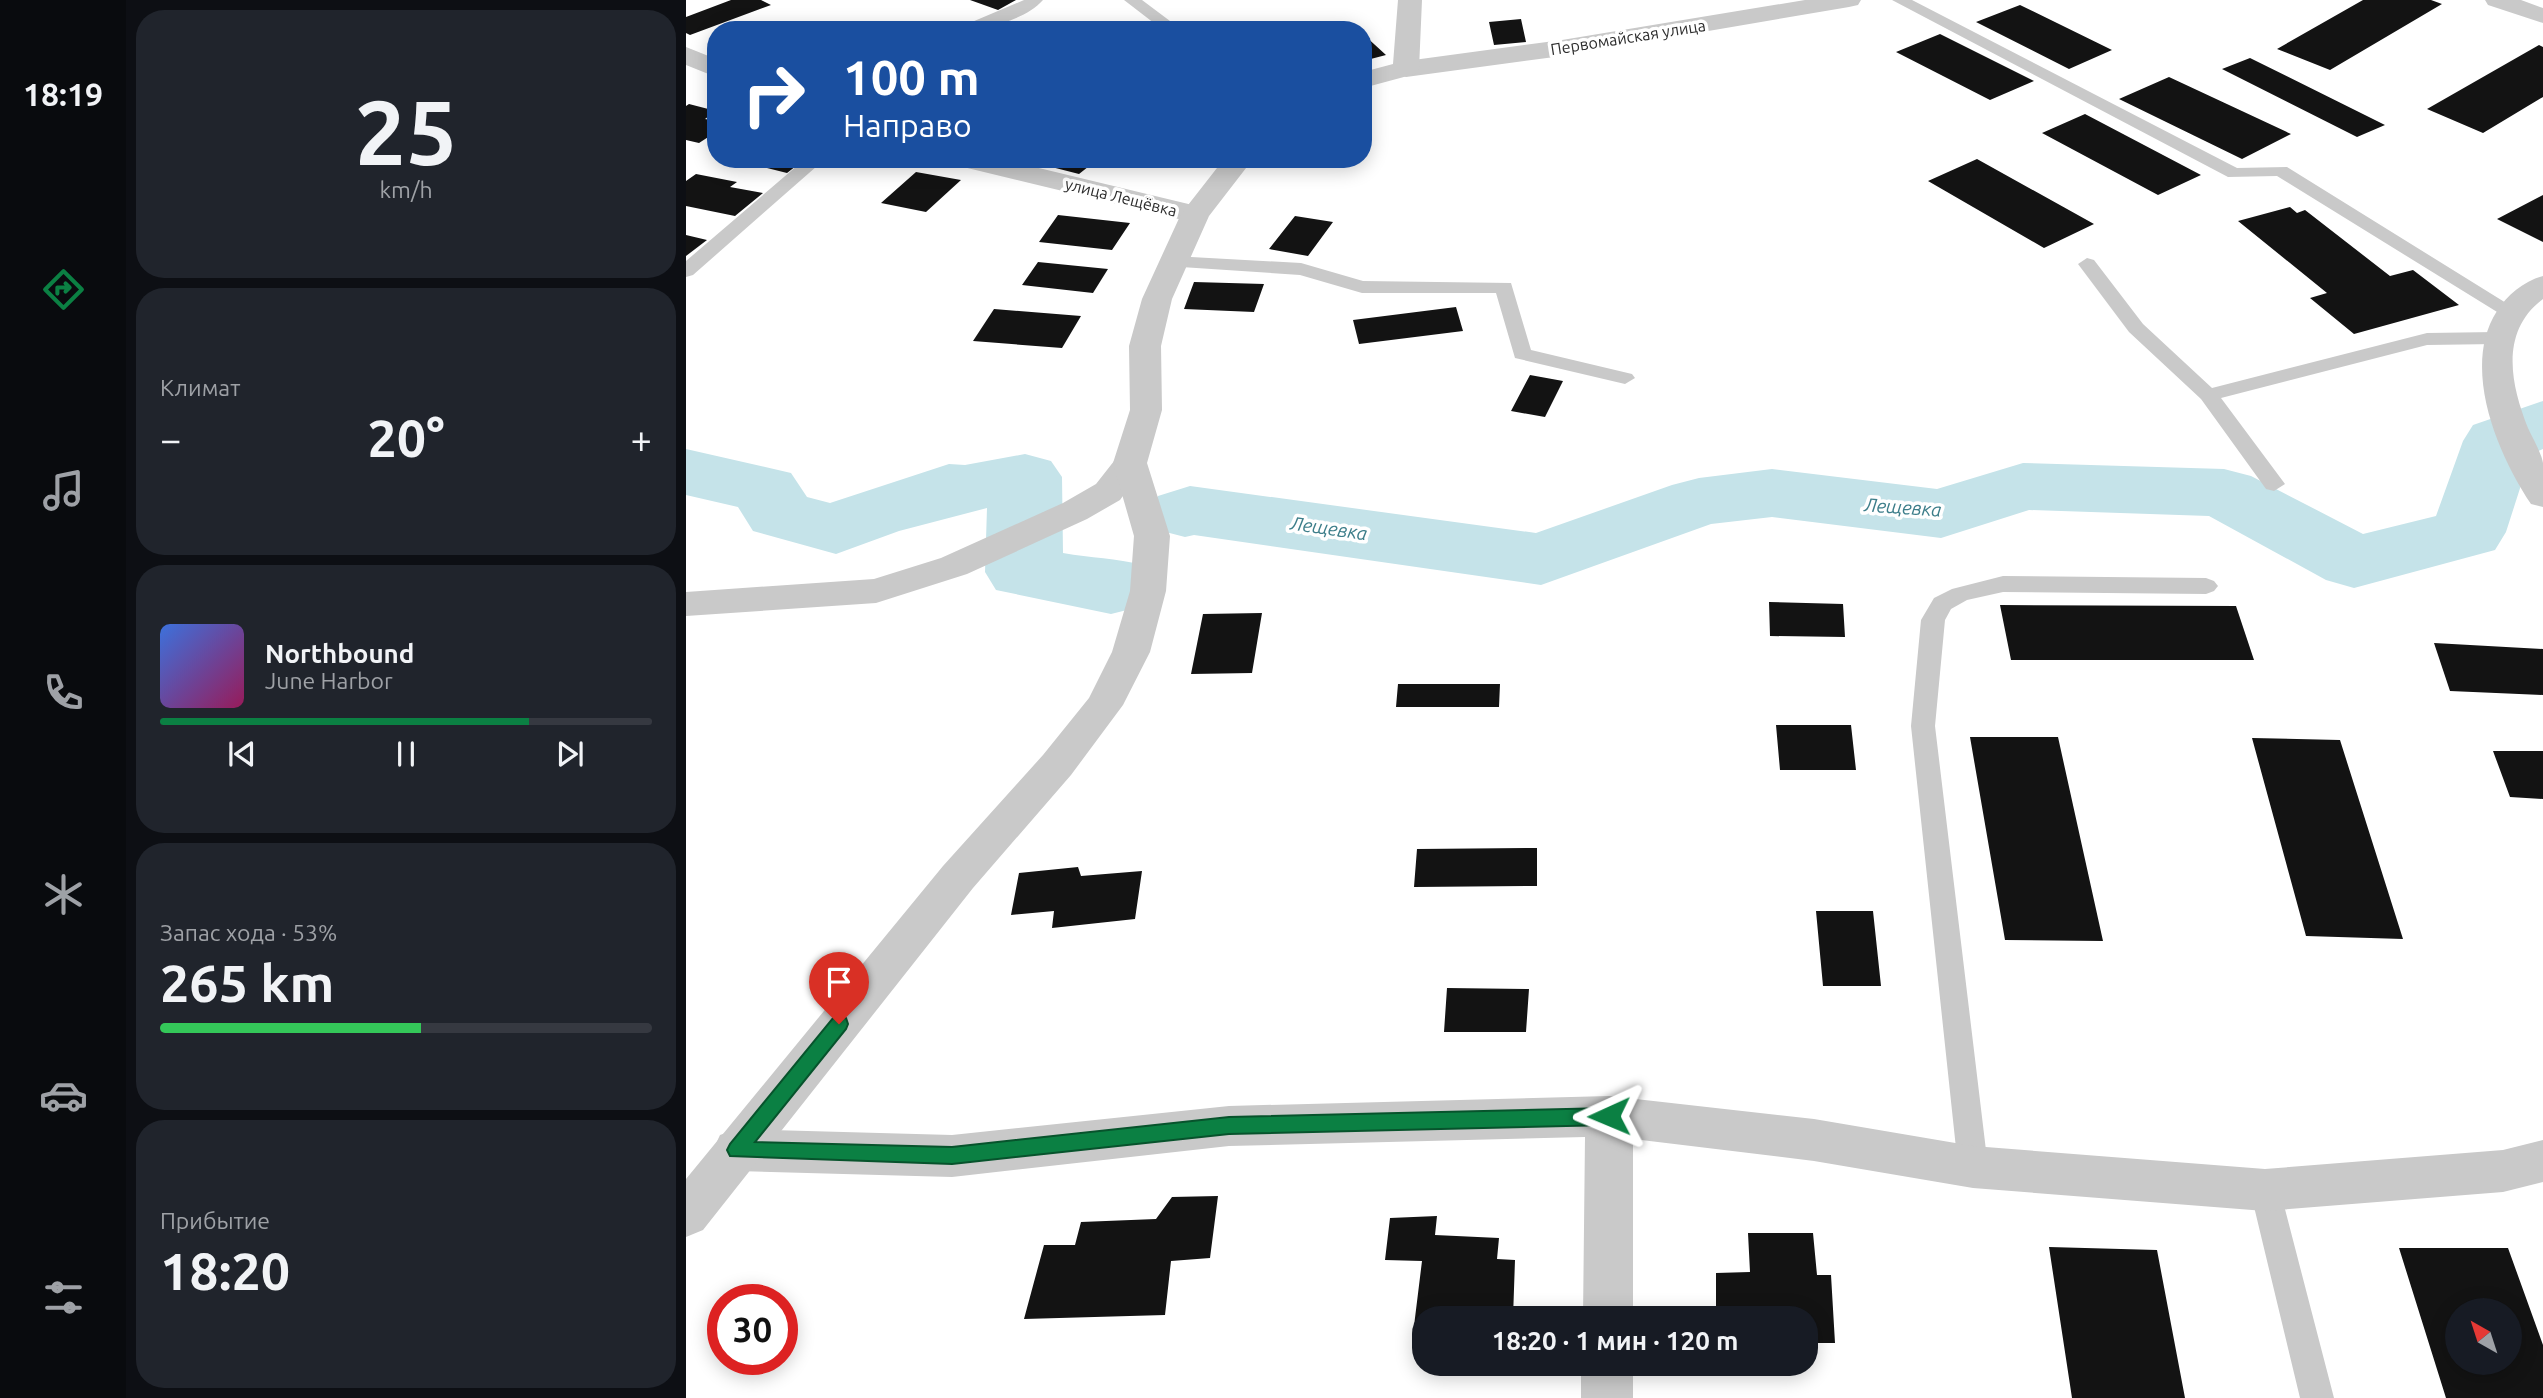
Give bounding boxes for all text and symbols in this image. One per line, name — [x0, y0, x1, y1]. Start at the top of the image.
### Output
street label: Первомайская улица — [1549, 16, 1707, 58]
icon: right — [728, 49, 819, 140]
text: 100 m — [843, 49, 980, 104]
text: 18:19 — [23, 76, 103, 112]
text: 25 — [355, 80, 457, 182]
text: Направо — [843, 107, 972, 143]
street label: улица Лещёвка — [1063, 174, 1179, 220]
text: km/h — [379, 177, 433, 202]
icon: directions — [39, 265, 88, 314]
text: Климат — [160, 375, 240, 400]
text: 20° — [367, 409, 445, 467]
text: − — [160, 418, 181, 460]
text: + — [631, 418, 652, 460]
icon: music — [39, 466, 88, 515]
water label: Лещевка — [1863, 493, 1942, 521]
water label: Лещевка — [1288, 512, 1369, 544]
text: Northbound — [265, 639, 414, 668]
icon: phone — [39, 668, 88, 717]
text: June Harbor — [265, 668, 393, 693]
icon: previous — [223, 735, 261, 773]
icon: pause — [387, 735, 425, 773]
icon: next — [551, 735, 589, 773]
icon: climate — [39, 870, 88, 919]
text: Запас хода · 53% — [160, 920, 337, 945]
pin — [809, 952, 869, 1024]
text: 265 km — [160, 954, 334, 1012]
icon: arrive — [820, 963, 858, 1001]
icon: car — [39, 1071, 88, 1120]
position arrow — [1572, 1079, 1646, 1153]
text: Прибытие — [160, 1208, 270, 1233]
text: 18:20 — [160, 1242, 290, 1300]
icon: filters — [39, 1273, 88, 1322]
speed limit sign: 30 — [707, 1284, 798, 1375]
north arrow — [2445, 1298, 2522, 1376]
map controls — [2445, 1298, 2522, 1375]
text: 18:20 · 1 мин · 120 m — [1492, 1326, 1738, 1355]

